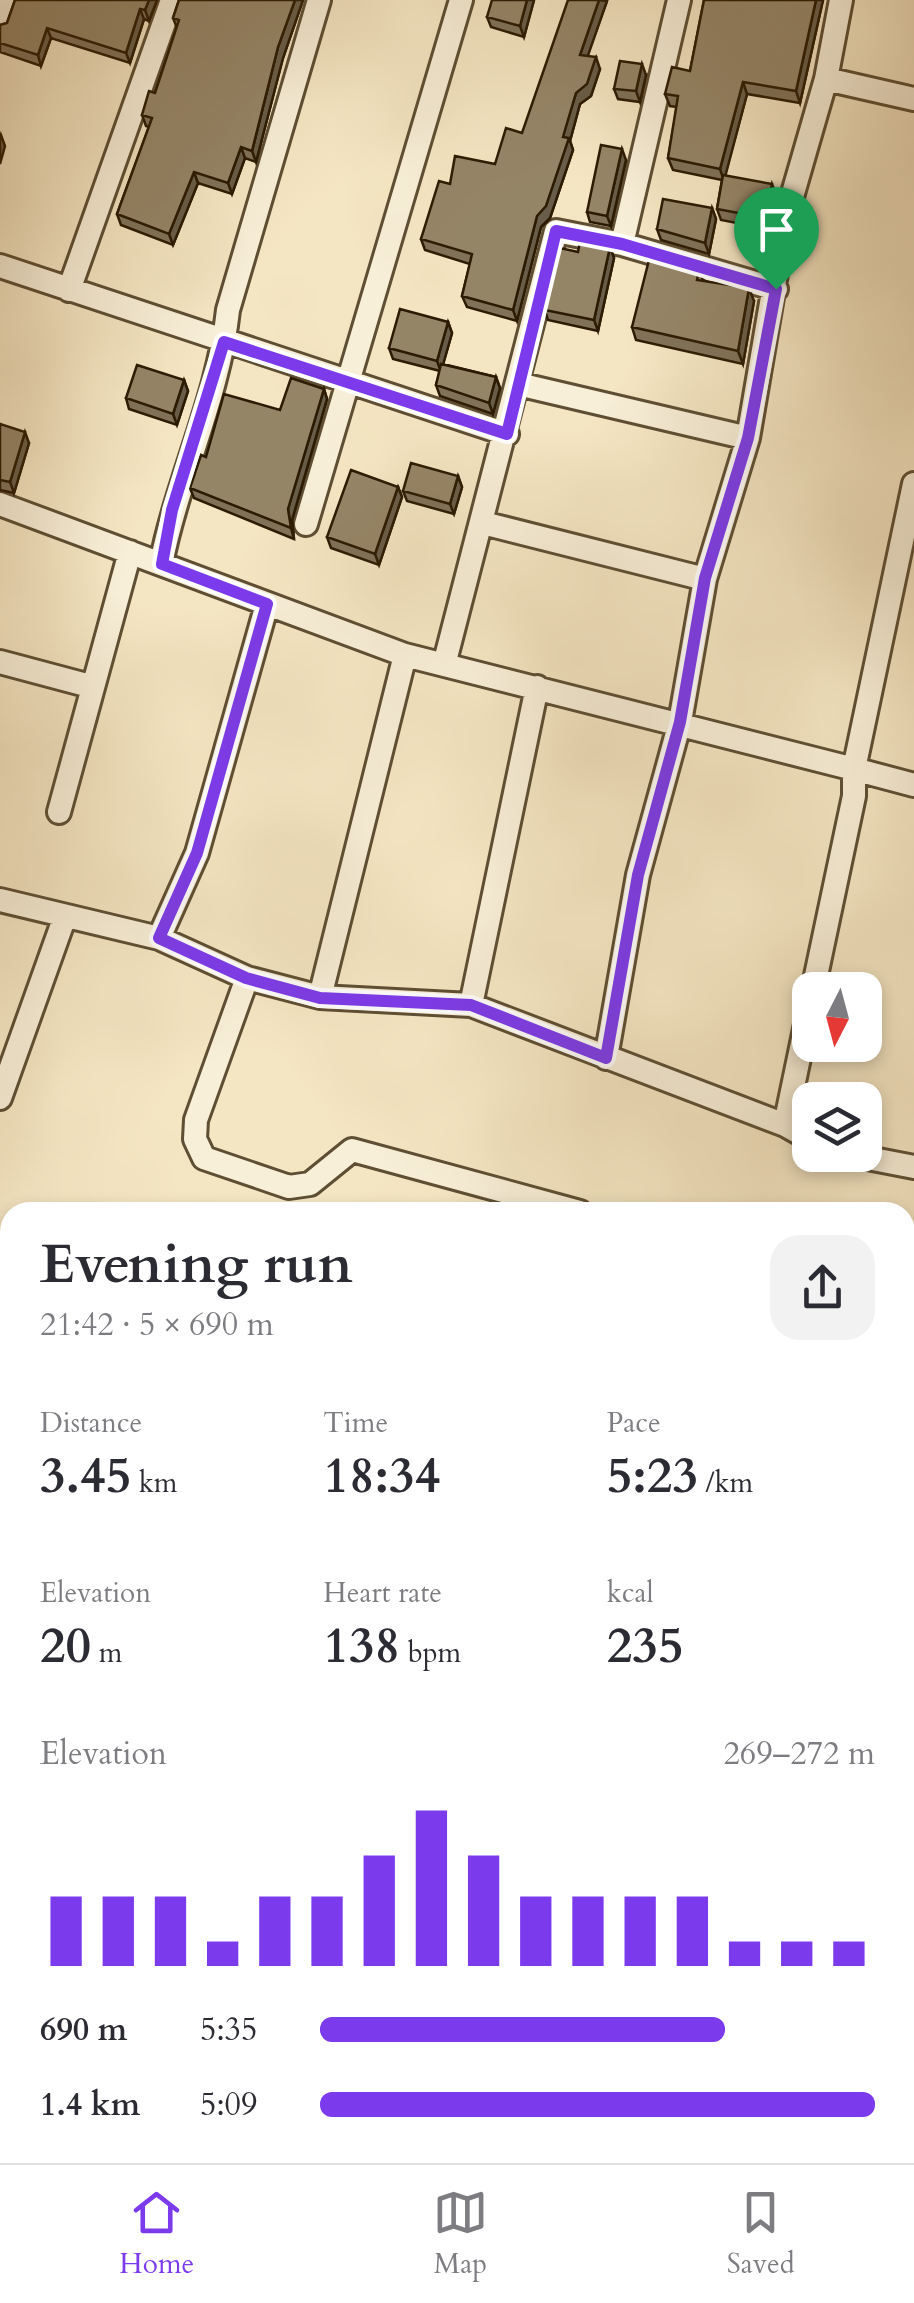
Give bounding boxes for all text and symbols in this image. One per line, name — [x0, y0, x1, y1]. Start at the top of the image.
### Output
pin — [734, 187, 819, 290]
icon: arrive — [749, 202, 804, 257]
north arrow — [792, 972, 882, 1062]
map controls — [792, 972, 882, 1172]
button: layers — [792, 1082, 882, 1172]
text: Evening run — [40, 1228, 353, 1302]
button: share — [770, 1235, 875, 1340]
text: 21:42 · 5 × 690 m — [40, 1303, 274, 1347]
text: Distance — [40, 1404, 142, 1442]
text: Time — [323, 1404, 388, 1442]
text: Pace — [607, 1404, 661, 1442]
text: 3.45 — [40, 1442, 131, 1510]
text: 18:34 — [323, 1442, 440, 1510]
text: 5:23 — [607, 1442, 698, 1510]
text: km — [131, 1464, 178, 1502]
text: /km — [698, 1464, 753, 1502]
text: Elevation — [40, 1574, 151, 1612]
text: Heart rate — [323, 1574, 442, 1612]
text: kcal — [607, 1574, 654, 1612]
text: 20 — [40, 1612, 91, 1680]
text: 138 — [323, 1612, 400, 1680]
text: 235 — [607, 1612, 684, 1680]
text: m — [91, 1634, 122, 1672]
text: bpm — [400, 1634, 461, 1672]
text: Elevation — [40, 1732, 167, 1776]
text: 269–272 m — [723, 1732, 875, 1776]
text: 690 m — [40, 2008, 127, 2052]
text: 5:35 — [200, 2008, 257, 2052]
text: 1.4 km — [40, 2083, 140, 2127]
text: 5:09 — [200, 2083, 257, 2127]
tab: Home — [119, 2185, 194, 2283]
tab: Map — [433, 2185, 488, 2283]
tab: Saved — [727, 2185, 795, 2283]

